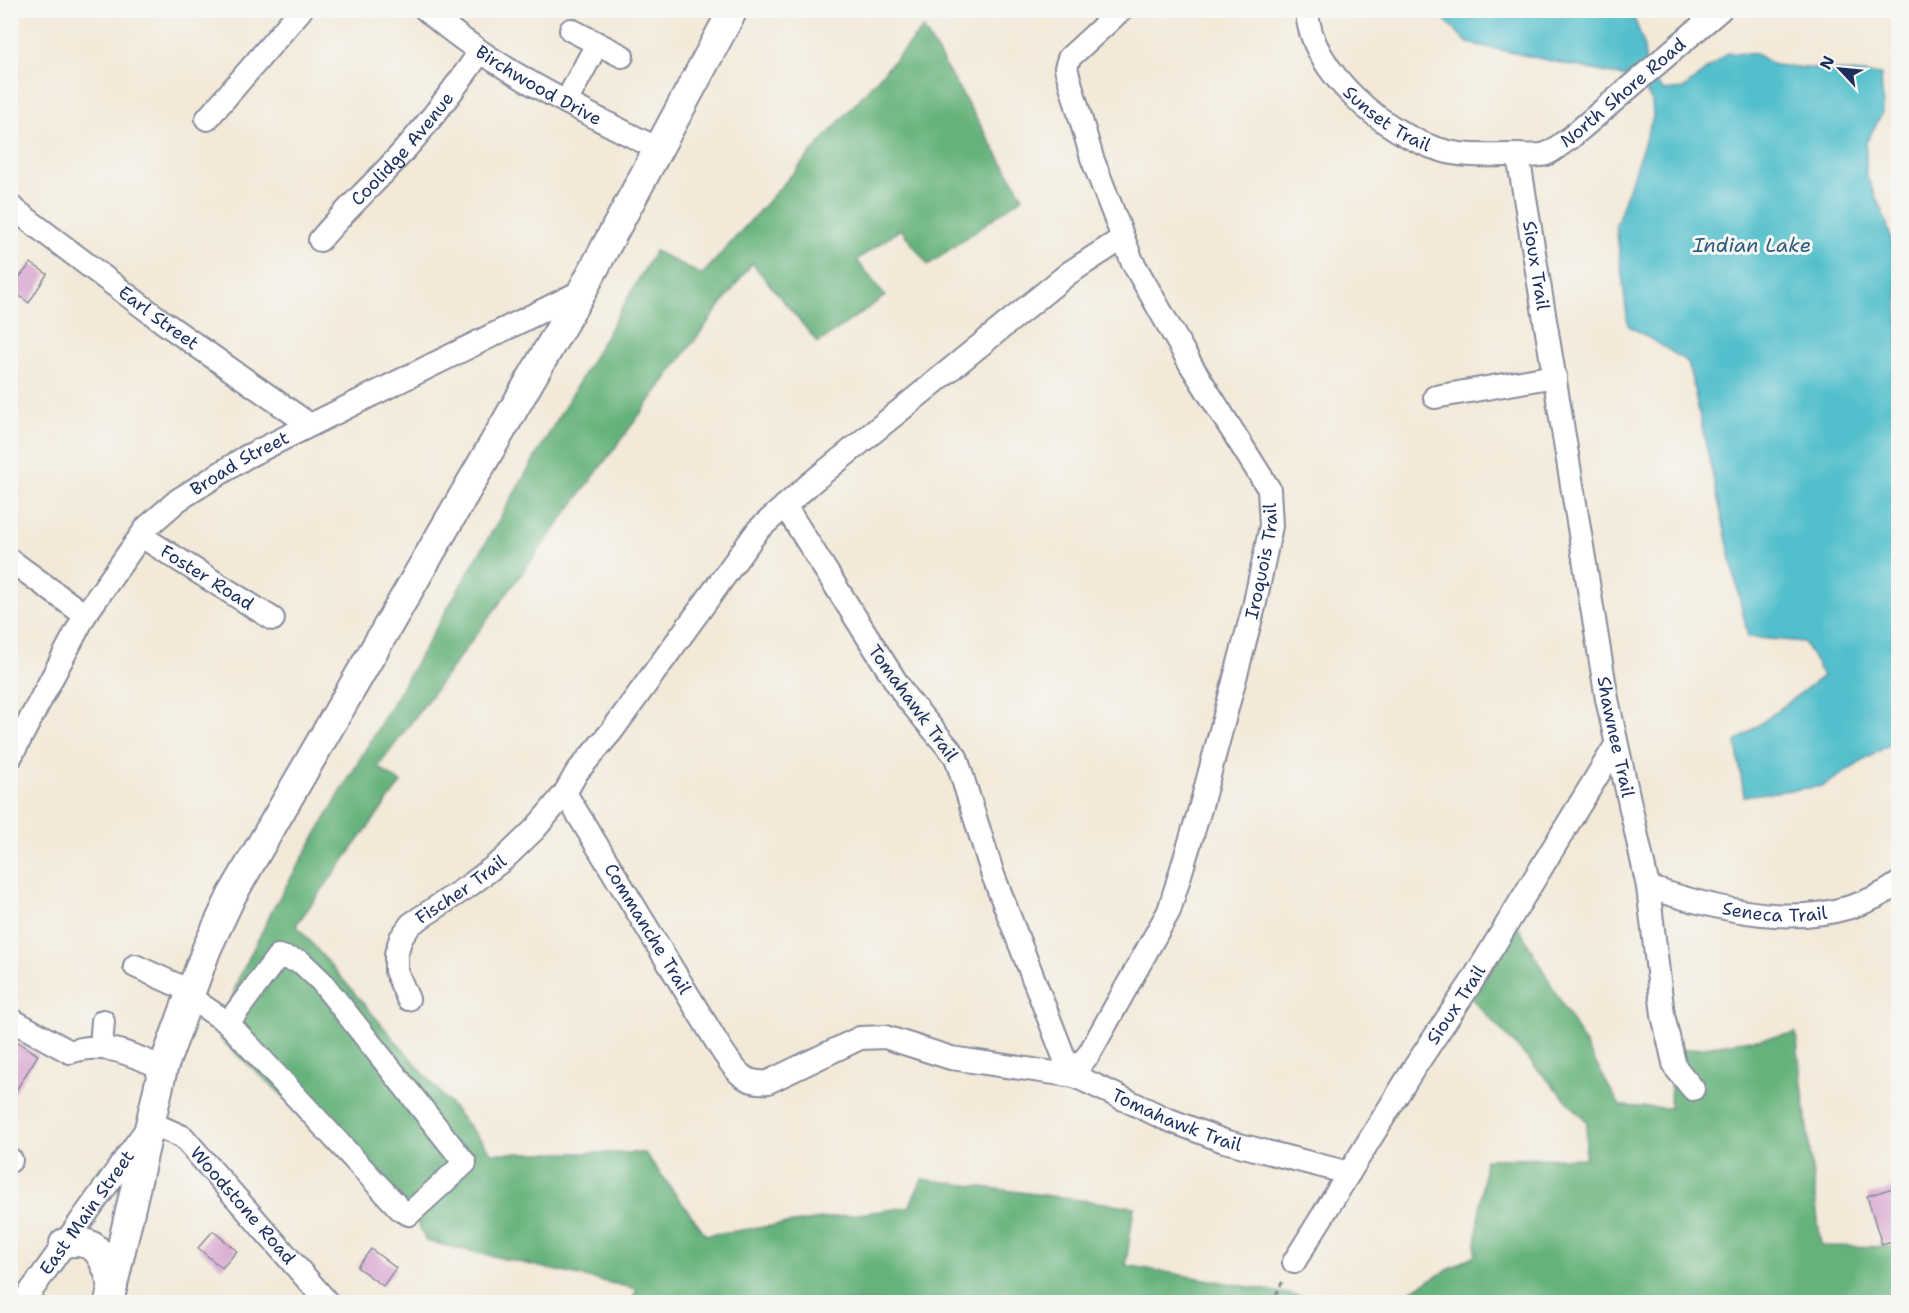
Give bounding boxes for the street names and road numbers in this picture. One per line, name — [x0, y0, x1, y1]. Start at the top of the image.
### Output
street label: North Shore Road — [1556, 32, 1691, 153]
street label: Birchwood Drive — [471, 40, 606, 131]
street label: Sunset Trail — [1338, 81, 1435, 158]
street label: Coolidge Avenue — [346, 87, 459, 211]
street label: Sioux Trail — [1517, 219, 1555, 313]
street label: Earl Street — [113, 280, 204, 356]
street label: Broad Street — [186, 426, 293, 501]
street label: Iroquois Trail — [1239, 502, 1283, 622]
street label: Foster Road — [156, 539, 258, 616]
street label: Tomahawk Trail — [863, 640, 964, 767]
street label: Shawnee Trail — [1591, 675, 1640, 800]
street label: Fischer Trail — [411, 849, 512, 930]
street label: Commanche Trail — [599, 859, 697, 999]
street label: Seneca Trail — [1720, 896, 1829, 928]
street label: Sioux Trail — [1421, 960, 1491, 1049]
street label: Tomahawk Trail — [1108, 1083, 1245, 1157]
street label: Woodstone Road — [185, 1142, 301, 1270]
street label: East Main Street — [34, 1145, 140, 1280]

